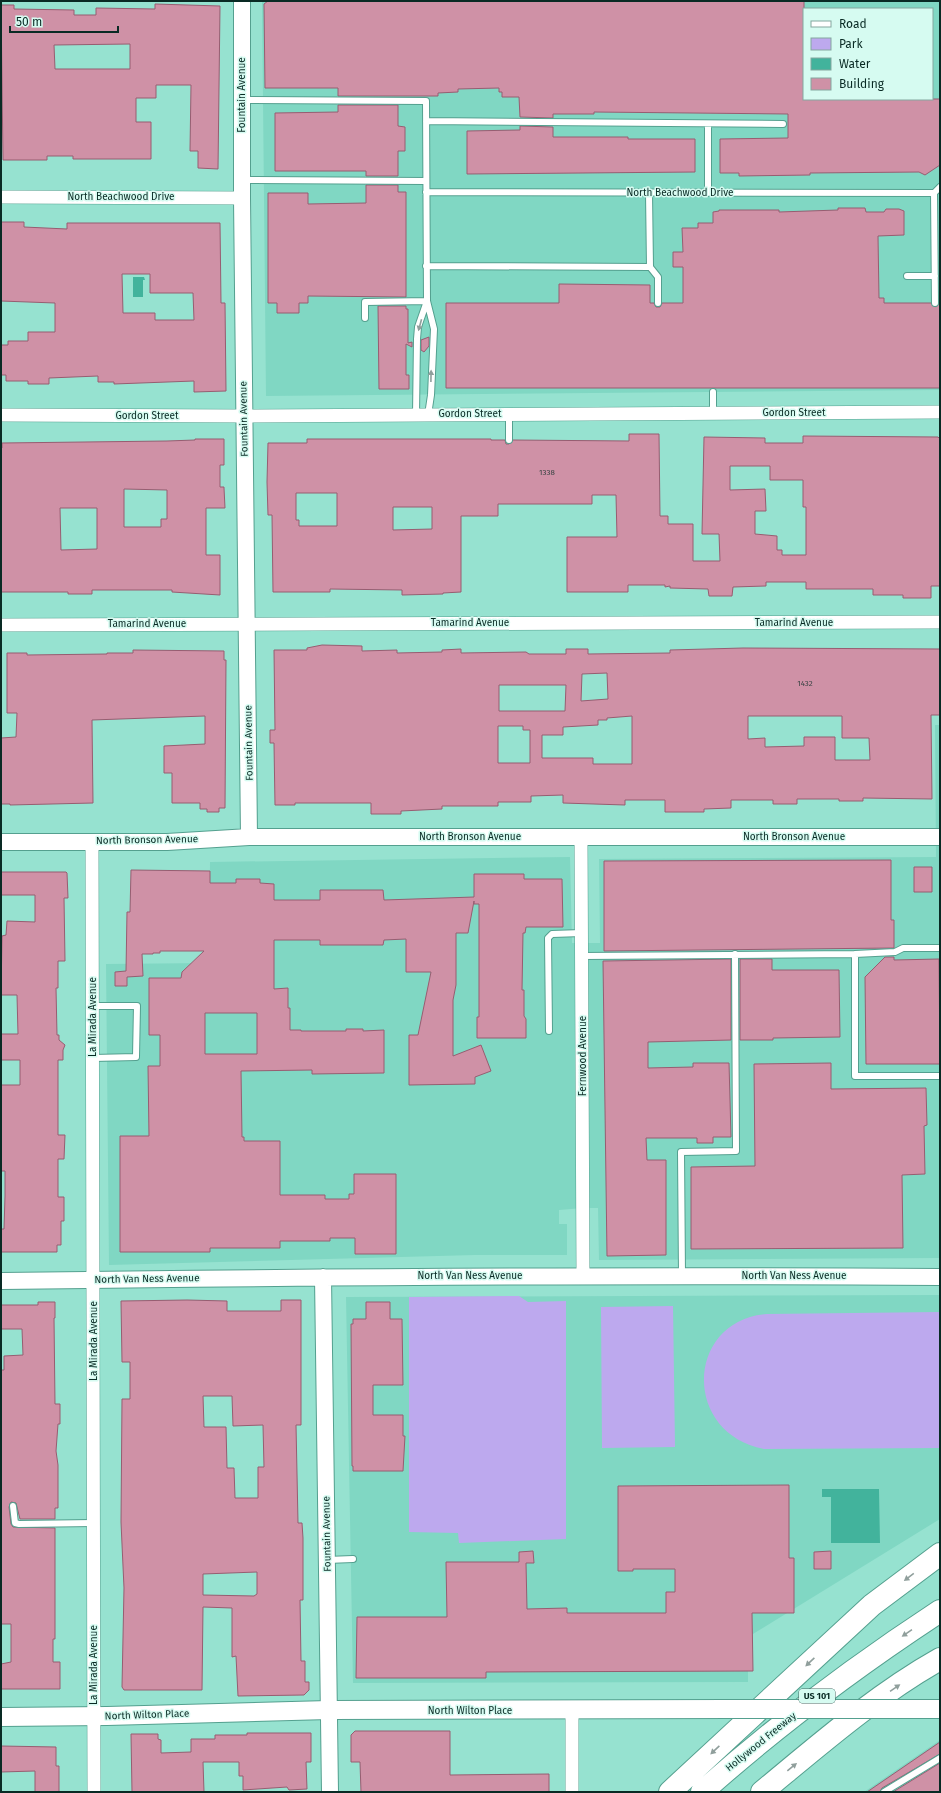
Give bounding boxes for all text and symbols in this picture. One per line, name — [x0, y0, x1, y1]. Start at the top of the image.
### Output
scale bar — [10, 8, 118, 34]
legend — [803, 8, 933, 100]
text: 50 m — [16, 15, 42, 29]
text: Road — [839, 17, 867, 31]
text: Park — [839, 37, 863, 51]
street label: Fountain Avenue — [236, 57, 248, 133]
text: Water — [839, 57, 871, 71]
text: Building — [839, 77, 885, 91]
street label: North Beachwood Drive — [626, 187, 734, 199]
street label: North Beachwood Drive — [67, 191, 175, 203]
one-way arrow — [416, 318, 422, 331]
one-way arrow — [428, 369, 434, 382]
street label: Fountain Avenue — [237, 381, 251, 457]
street label: Gordon Street — [762, 407, 826, 419]
street label: Gordon Street — [438, 408, 502, 420]
street label: Gordon Street — [115, 410, 179, 422]
house number: 1338 — [539, 468, 556, 477]
street label: Tamarind Avenue — [431, 617, 509, 629]
street label: Tamarind Avenue — [755, 617, 833, 629]
street label: Tamarind Avenue — [108, 618, 186, 630]
house number: 1432 — [797, 679, 813, 688]
street label: Fountain Avenue — [242, 705, 256, 781]
street label: North Bronson Avenue — [419, 831, 521, 843]
street label: North Bronson Avenue — [743, 831, 845, 843]
street label: North Bronson Avenue — [96, 833, 198, 847]
street label: La Mirada Avenue — [87, 977, 99, 1057]
street label: Fernwood Avenue — [577, 1016, 589, 1096]
street label: North Van Ness Avenue — [417, 1270, 523, 1282]
street label: North Van Ness Avenue — [741, 1270, 847, 1282]
street label: North Van Ness Avenue — [94, 1272, 200, 1286]
street label: La Mirada Avenue — [88, 1301, 100, 1381]
street label: Fountain Avenue — [320, 1496, 334, 1572]
one-way arrow — [903, 1573, 914, 1582]
street label: La Mirada Avenue — [88, 1625, 100, 1705]
one-way arrow — [902, 1629, 913, 1636]
one-way arrow — [805, 1657, 815, 1667]
one-way arrow — [890, 1684, 901, 1692]
road number: US 101 — [799, 1689, 835, 1703]
street label: North Wilton Place — [428, 1705, 512, 1717]
street label: North Wilton Place — [105, 1708, 189, 1722]
street label: Hollywood Freeway — [723, 1710, 799, 1774]
one-way arrow — [710, 1746, 720, 1755]
one-way arrow — [787, 1763, 798, 1772]

